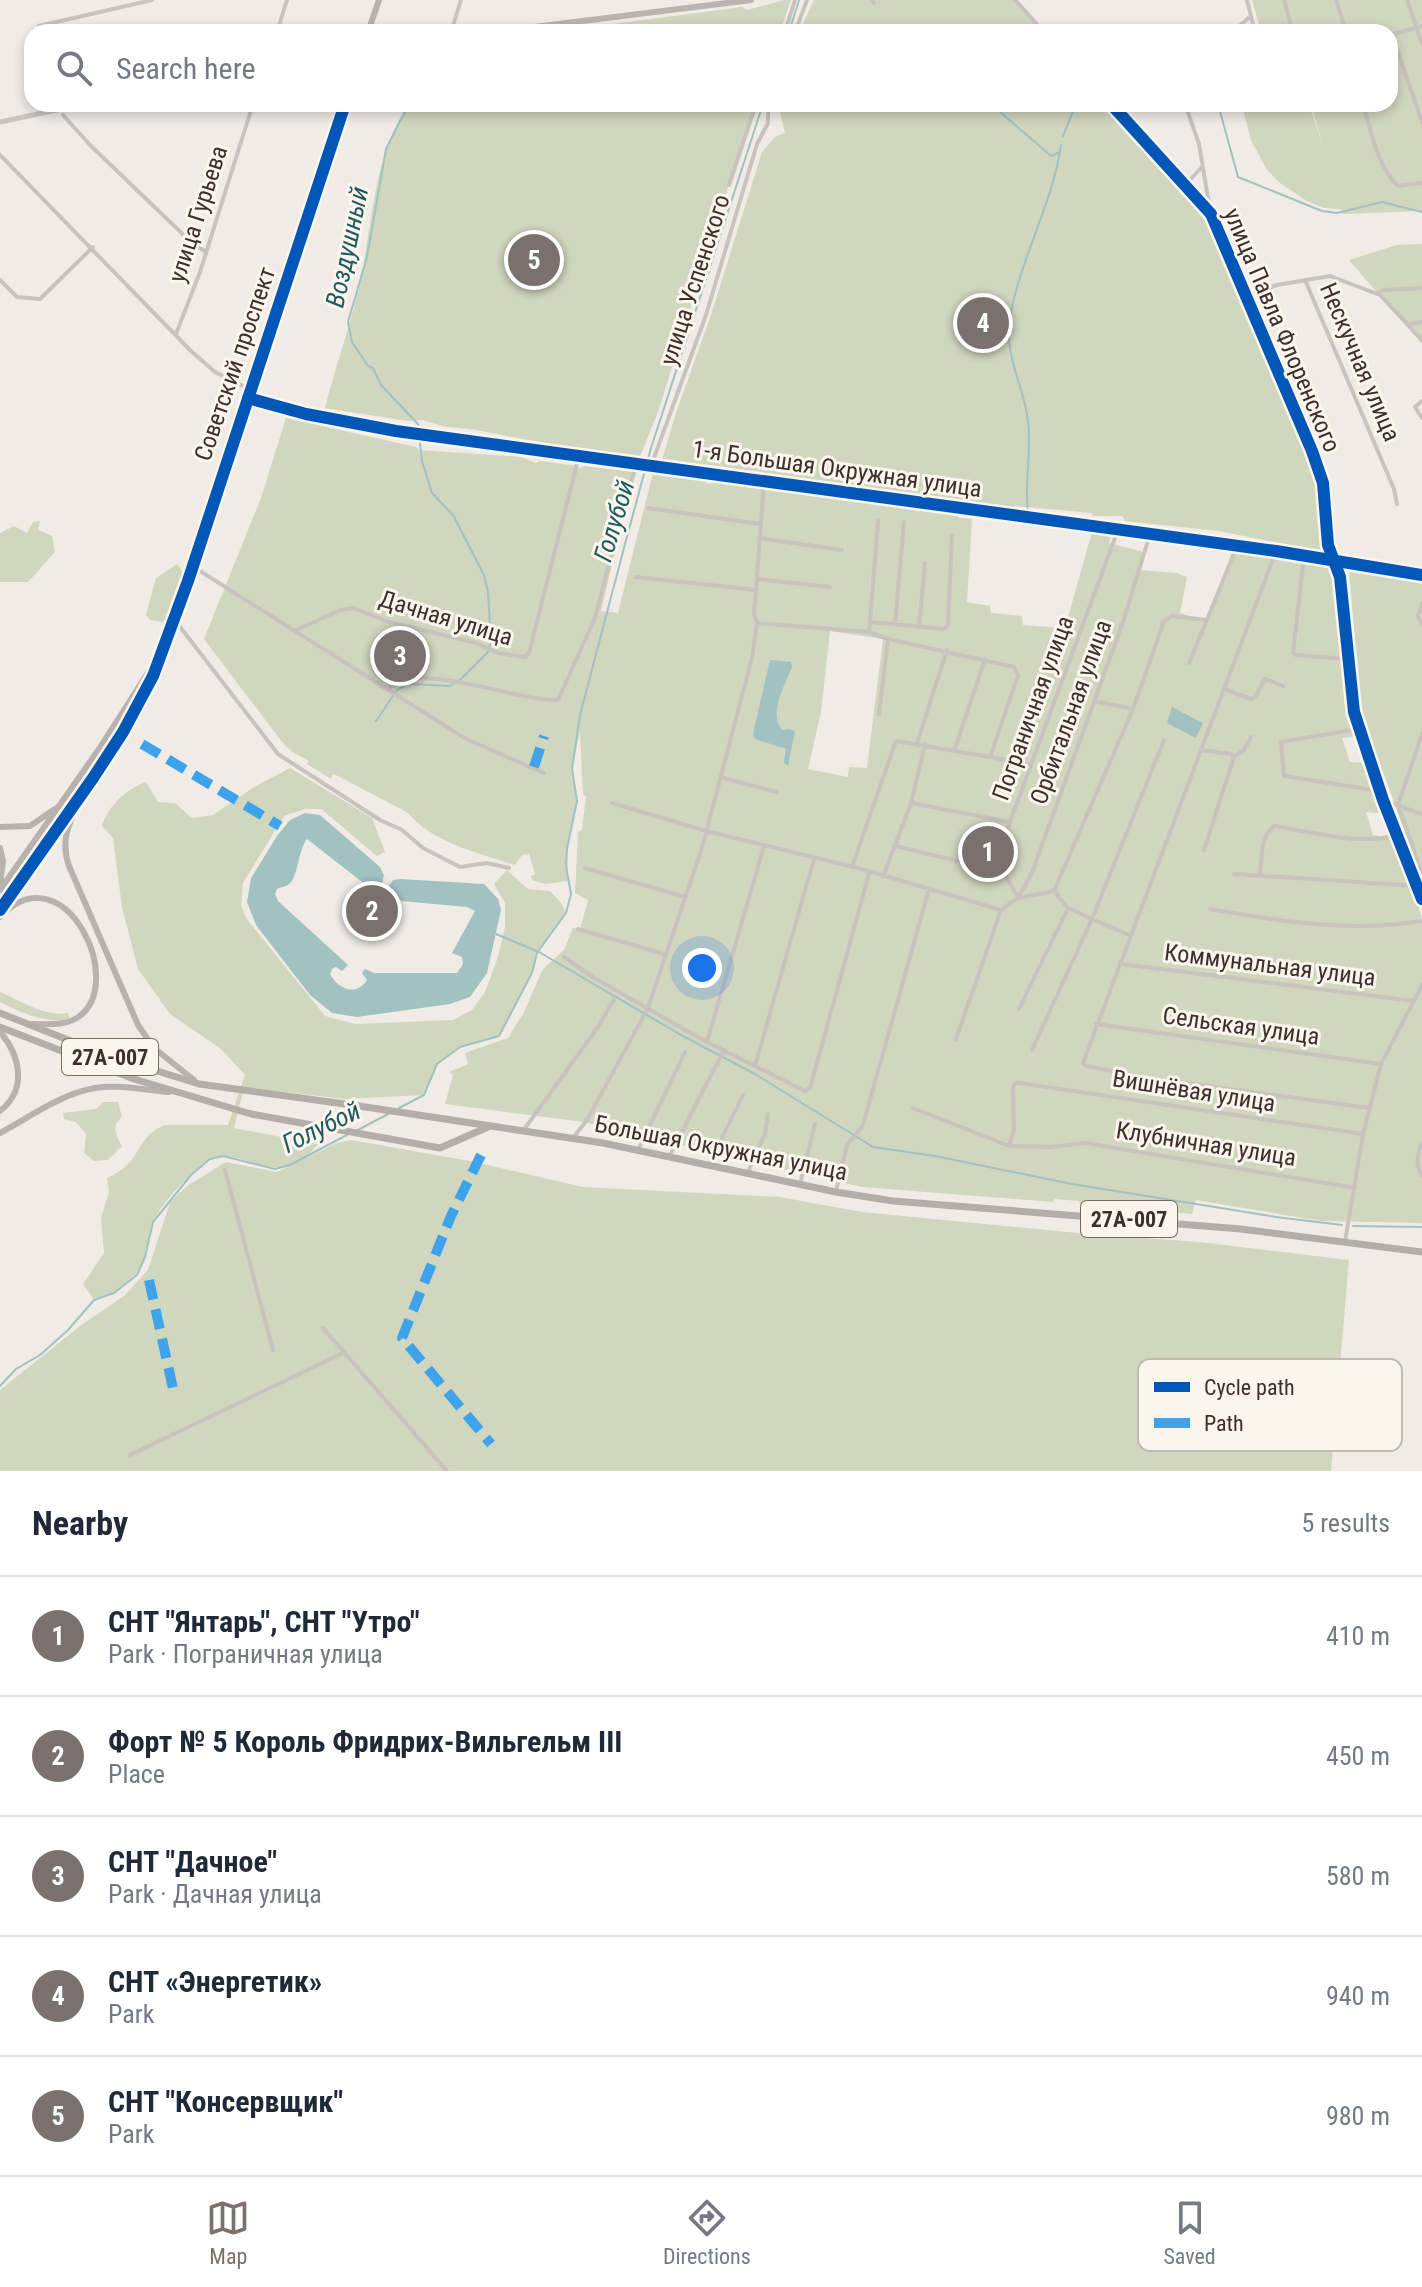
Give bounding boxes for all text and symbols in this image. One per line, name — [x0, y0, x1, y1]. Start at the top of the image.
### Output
search box — [24, 24, 1398, 112]
icon: search — [52, 46, 96, 90]
text: Search here — [116, 51, 256, 86]
street label: улица Гурьева — [163, 142, 233, 286]
water label: Воздушный — [320, 184, 374, 310]
street label: улица Успенского — [654, 191, 736, 369]
street label: улица Павла Флоренского — [1218, 204, 1346, 456]
pin: 5 — [508, 230, 560, 290]
street label: Советский проспект — [189, 263, 281, 465]
street label: Нескучная улица — [1314, 279, 1406, 445]
pin: 4 — [957, 293, 1009, 353]
street label: 1-я Большая Окружная улица — [691, 435, 983, 503]
water label: Голубой — [587, 477, 641, 565]
street label: Дачная улица — [376, 584, 516, 652]
street label: Пограничная улица — [987, 612, 1079, 804]
street label: Орбитальная улица — [1025, 616, 1117, 808]
pin: 3 — [374, 626, 426, 686]
pin: 1 — [962, 822, 1014, 882]
pin: 2 — [346, 881, 398, 941]
street label: Коммунальная улица — [1163, 938, 1377, 992]
your location — [682, 948, 722, 988]
street label: Сельская улица — [1161, 1001, 1321, 1051]
road number: 27А-007 — [62, 1039, 158, 1075]
street label: Вишнёвая улица — [1111, 1064, 1277, 1118]
water label: Голубой — [277, 1095, 365, 1159]
street label: Большая Окружная улица — [592, 1110, 850, 1186]
street label: Клубничная улица — [1114, 1116, 1298, 1172]
road number: 27А-007 — [1081, 1201, 1177, 1237]
legend — [1138, 1359, 1402, 1451]
text: Cycle path — [1204, 1375, 1295, 1400]
text: Path — [1204, 1411, 1244, 1436]
text: Nearby — [32, 1503, 128, 1543]
text: 5 results — [1301, 1508, 1390, 1538]
text: СНТ "Янтарь", СНТ "Утро" — [108, 1604, 420, 1639]
text: 1 — [51, 1621, 65, 1651]
text: 410 m — [1326, 1621, 1390, 1651]
text: Park · Пограничная улица — [108, 1639, 383, 1669]
text: Форт № 5 Король Фридрих-Вильгельм III — [108, 1724, 622, 1759]
text: 2 — [51, 1741, 65, 1771]
text: 450 m — [1326, 1741, 1390, 1771]
text: Place — [108, 1759, 165, 1789]
text: СНТ "Дачное" — [108, 1844, 277, 1879]
text: 3 — [51, 1861, 65, 1891]
text: 580 m — [1326, 1861, 1390, 1891]
text: Park · Дачная улица — [108, 1879, 322, 1909]
text: СНТ «Энергетик» — [108, 1964, 322, 1999]
text: 4 — [51, 1981, 65, 2011]
text: 940 m — [1326, 1981, 1390, 2011]
text: Park — [108, 1999, 154, 2029]
text: СНТ "Консервщик" — [108, 2084, 343, 2119]
text: 5 — [51, 2101, 65, 2131]
text: 980 m — [1326, 2101, 1390, 2131]
text: Park — [108, 2119, 154, 2149]
tab: Map — [206, 2196, 250, 2269]
tab: Directions — [663, 2196, 751, 2269]
tab: Saved — [1163, 2196, 1216, 2269]

